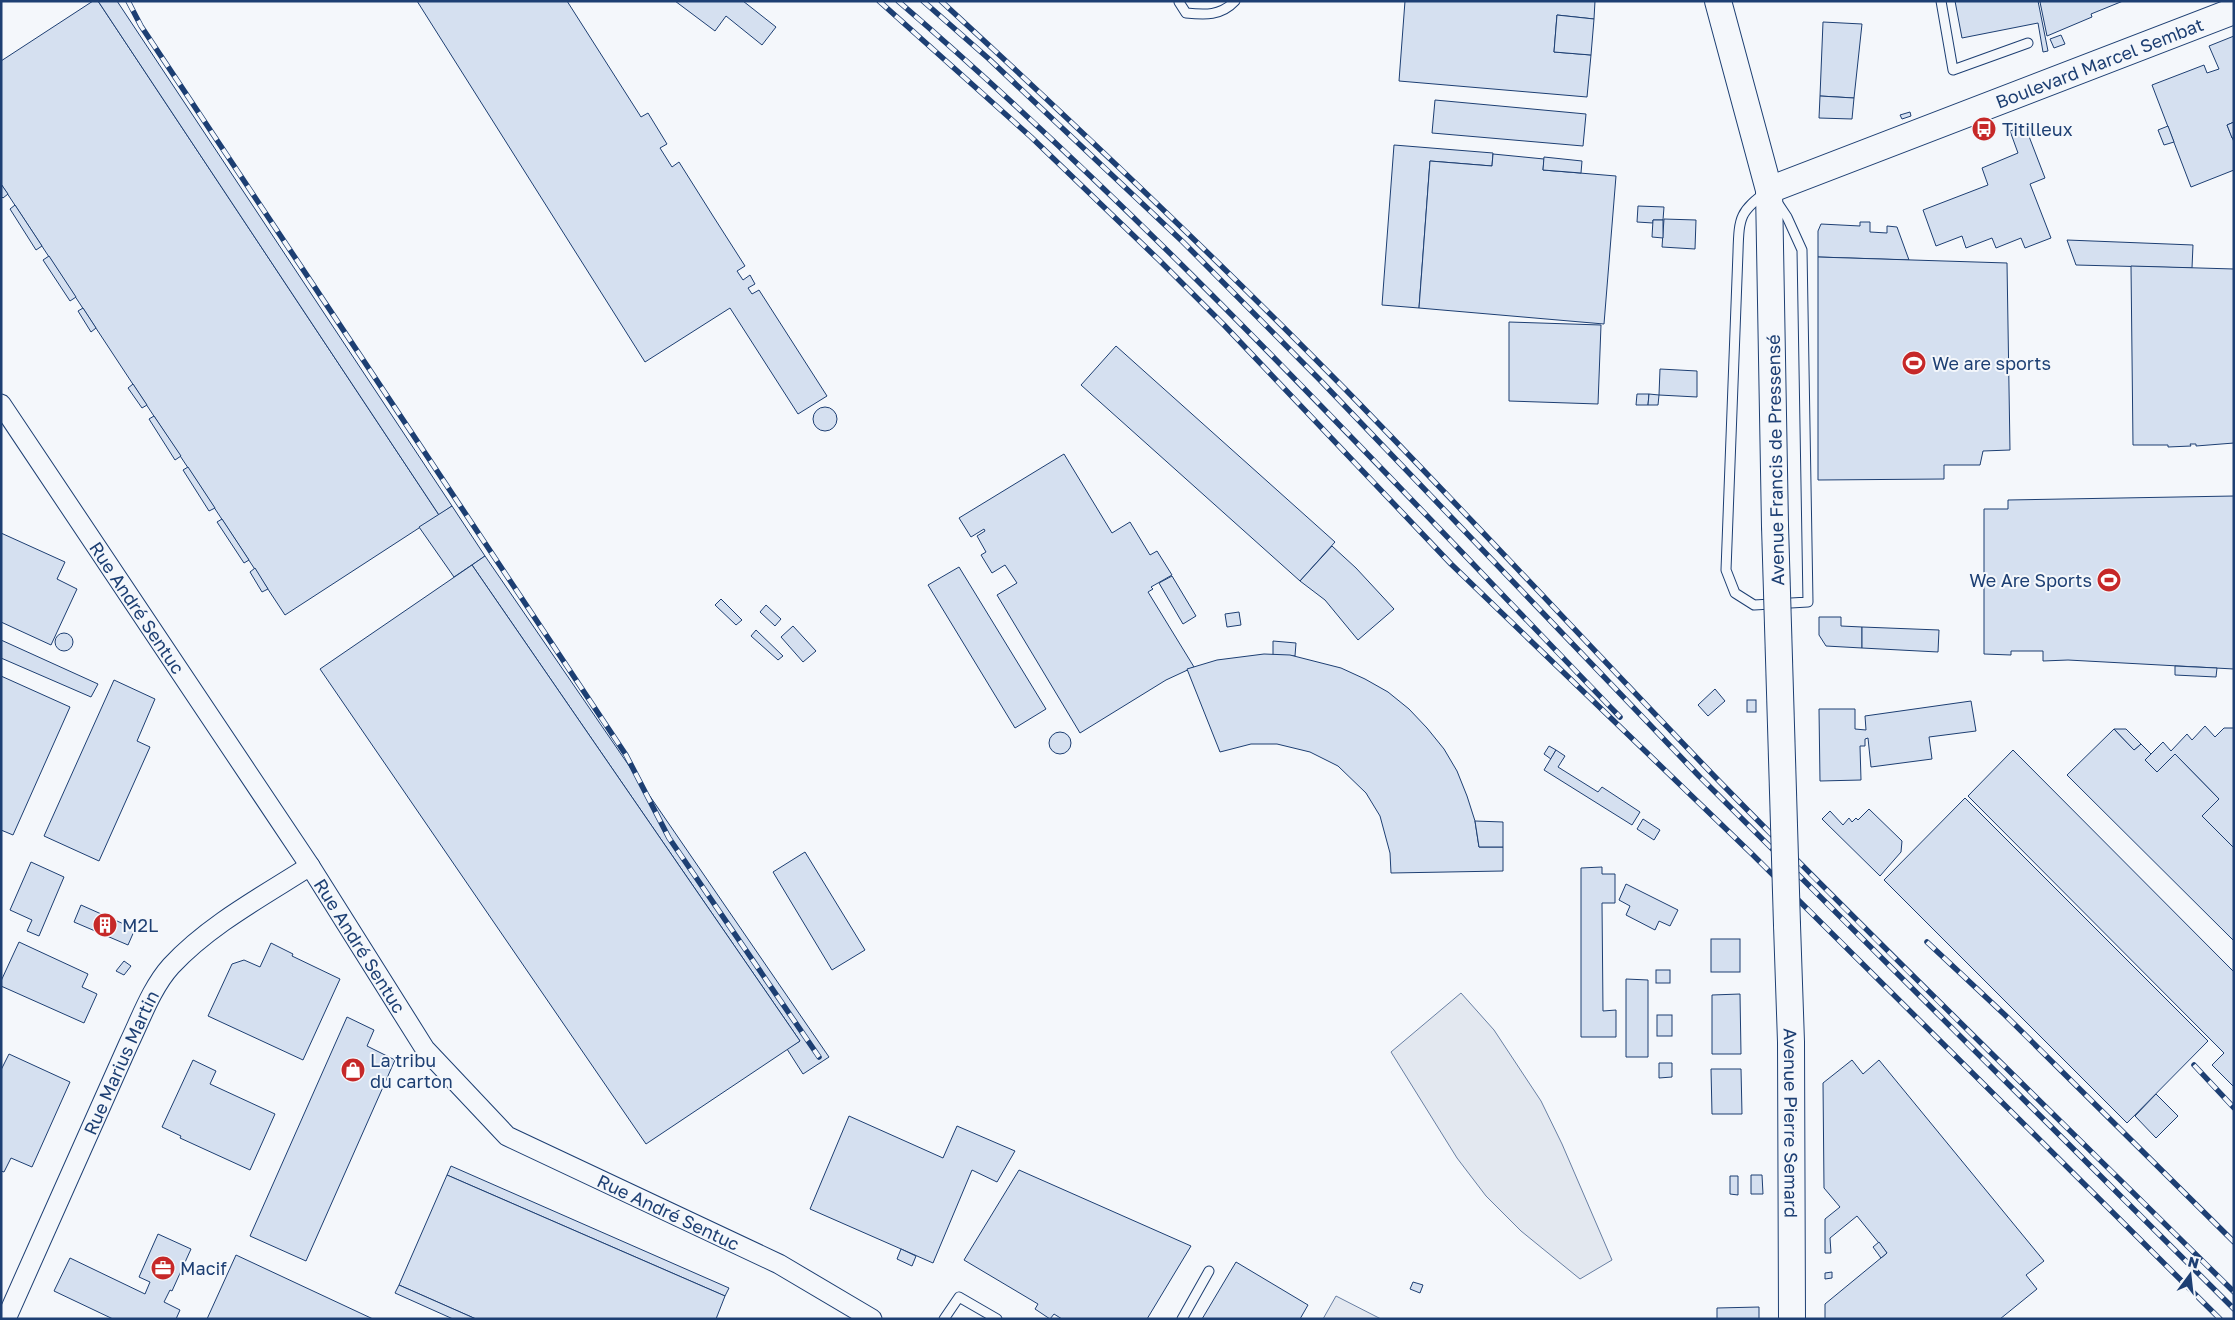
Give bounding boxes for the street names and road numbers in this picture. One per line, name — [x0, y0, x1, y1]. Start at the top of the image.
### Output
street label: Boulevard Marcel Sembat — [1992, 13, 2206, 113]
street label: Avenue Francis de Pressensé — [1762, 334, 1788, 586]
street label: Rue André Sentuc — [85, 537, 189, 678]
street label: Rue André Sentuc — [310, 874, 411, 1017]
street label: Rue Marius Martin — [79, 986, 163, 1138]
street label: Avenue Pierre Semard — [1780, 1028, 1803, 1218]
street label: Rue André Sentuc — [594, 1169, 743, 1255]

